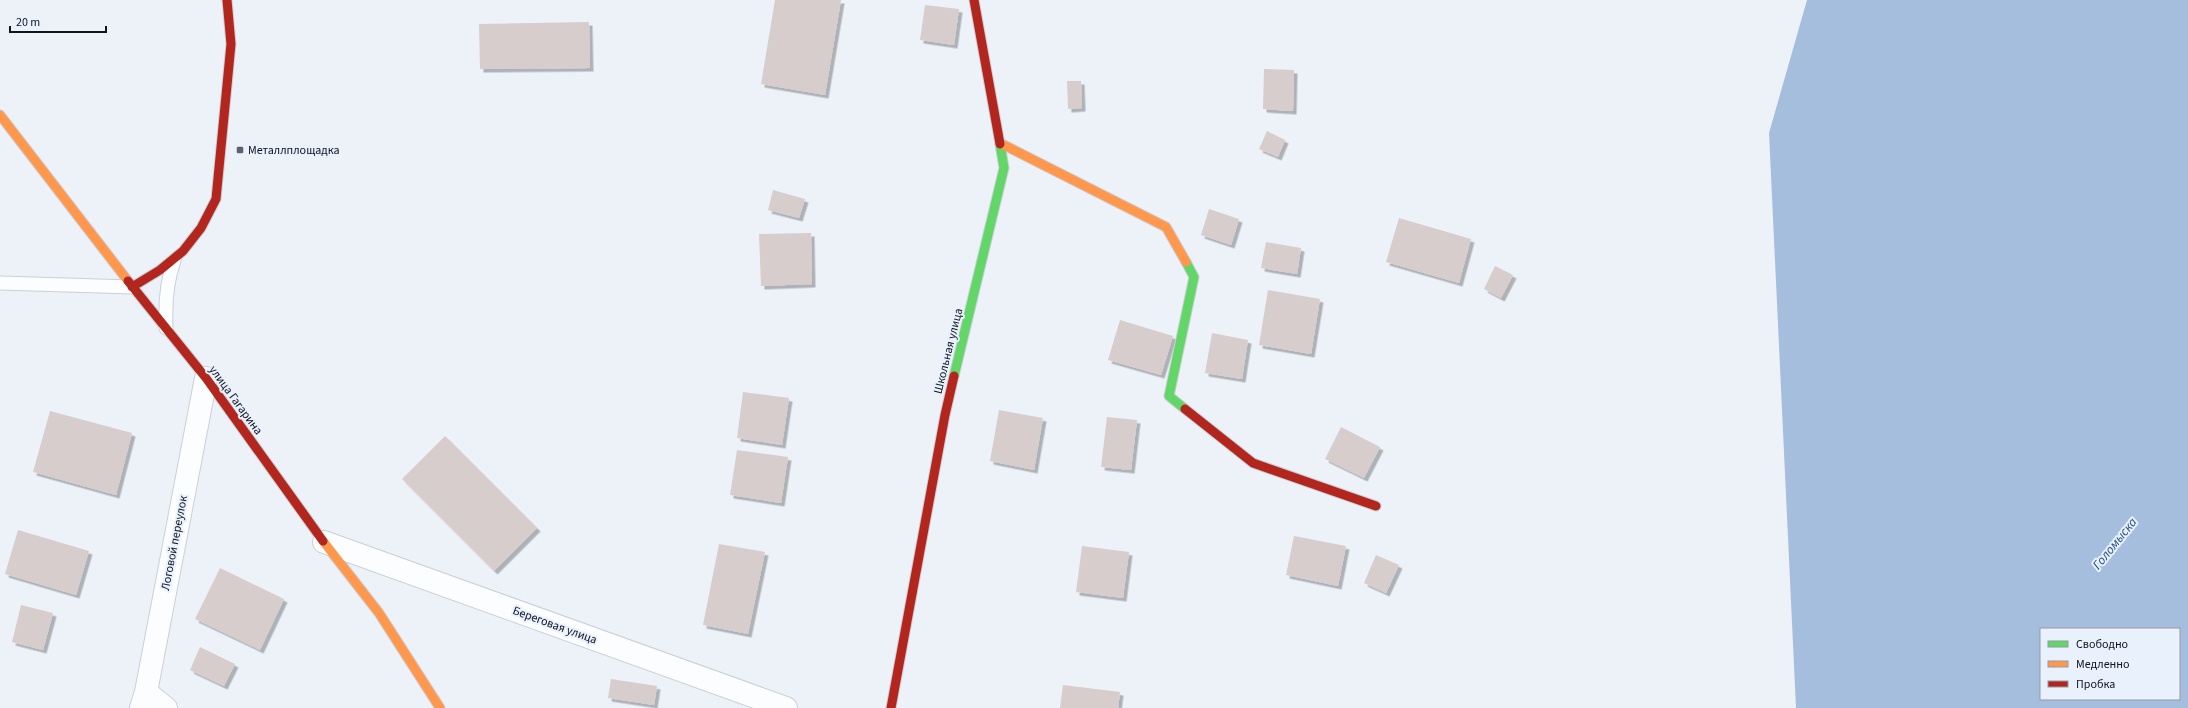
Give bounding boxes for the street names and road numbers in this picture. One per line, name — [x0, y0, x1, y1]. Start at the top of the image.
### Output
street label: Школьная улица — [930, 306, 967, 396]
street label: улица Гагарина — [205, 362, 266, 438]
street label: Логовой переулок — [157, 494, 192, 592]
street label: Береговая улица — [510, 602, 599, 649]

